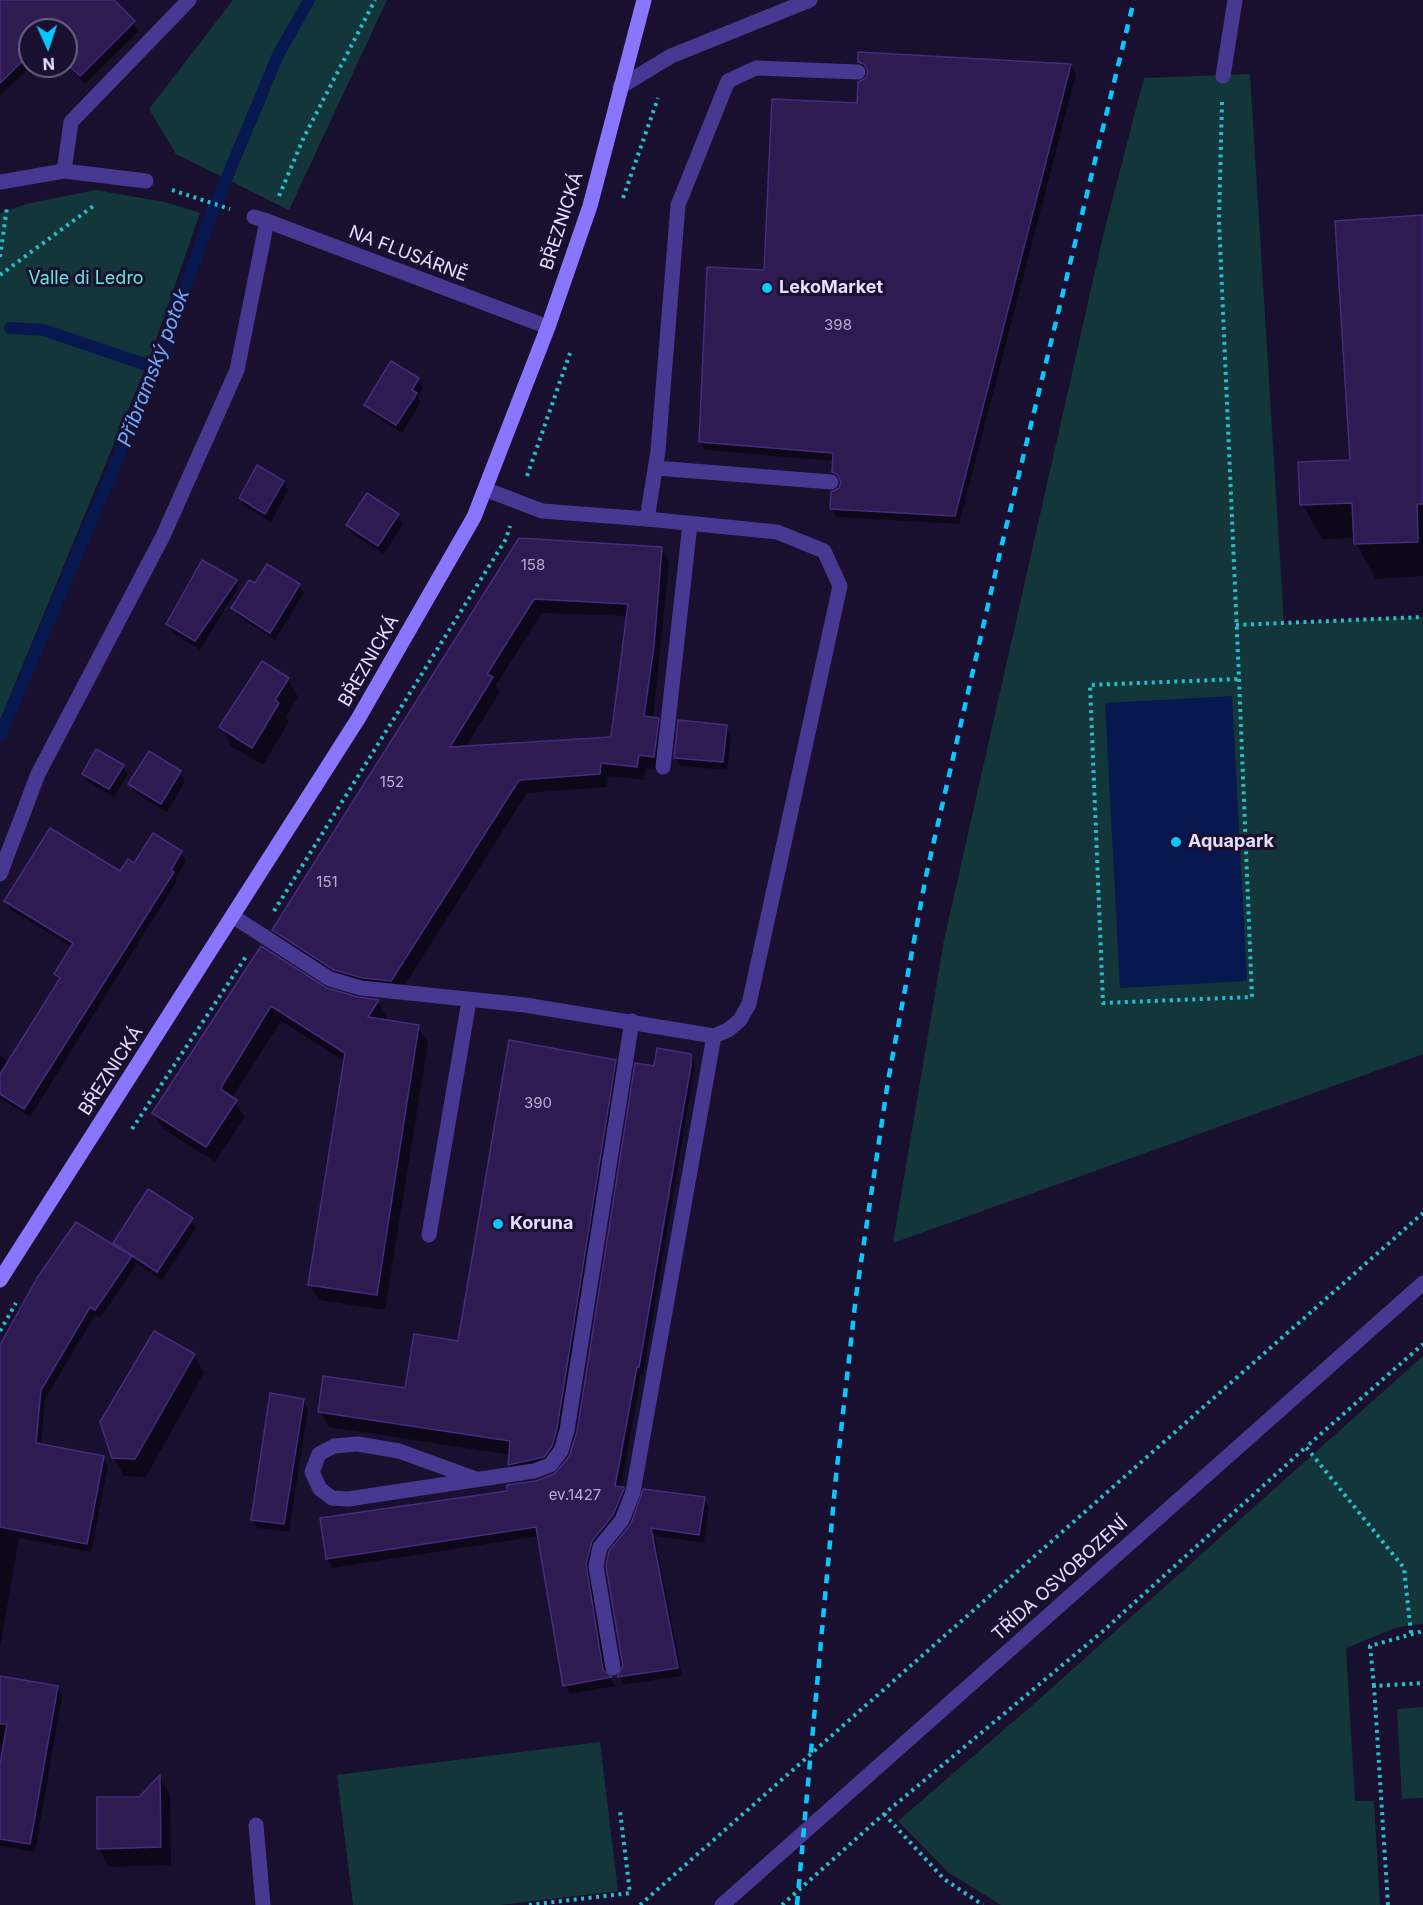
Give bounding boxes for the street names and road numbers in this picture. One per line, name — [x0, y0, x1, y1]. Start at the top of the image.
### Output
street label: BŘEZNICKÁ — [536, 169, 588, 273]
street label: NA FLUSÁRNĚ — [346, 221, 470, 287]
street label: BŘEZNICKÁ — [334, 612, 404, 710]
street label: BŘEZNICKÁ — [74, 1023, 148, 1119]
street label: TŘÍDA OSVOBOZENÍ — [988, 1512, 1132, 1646]

